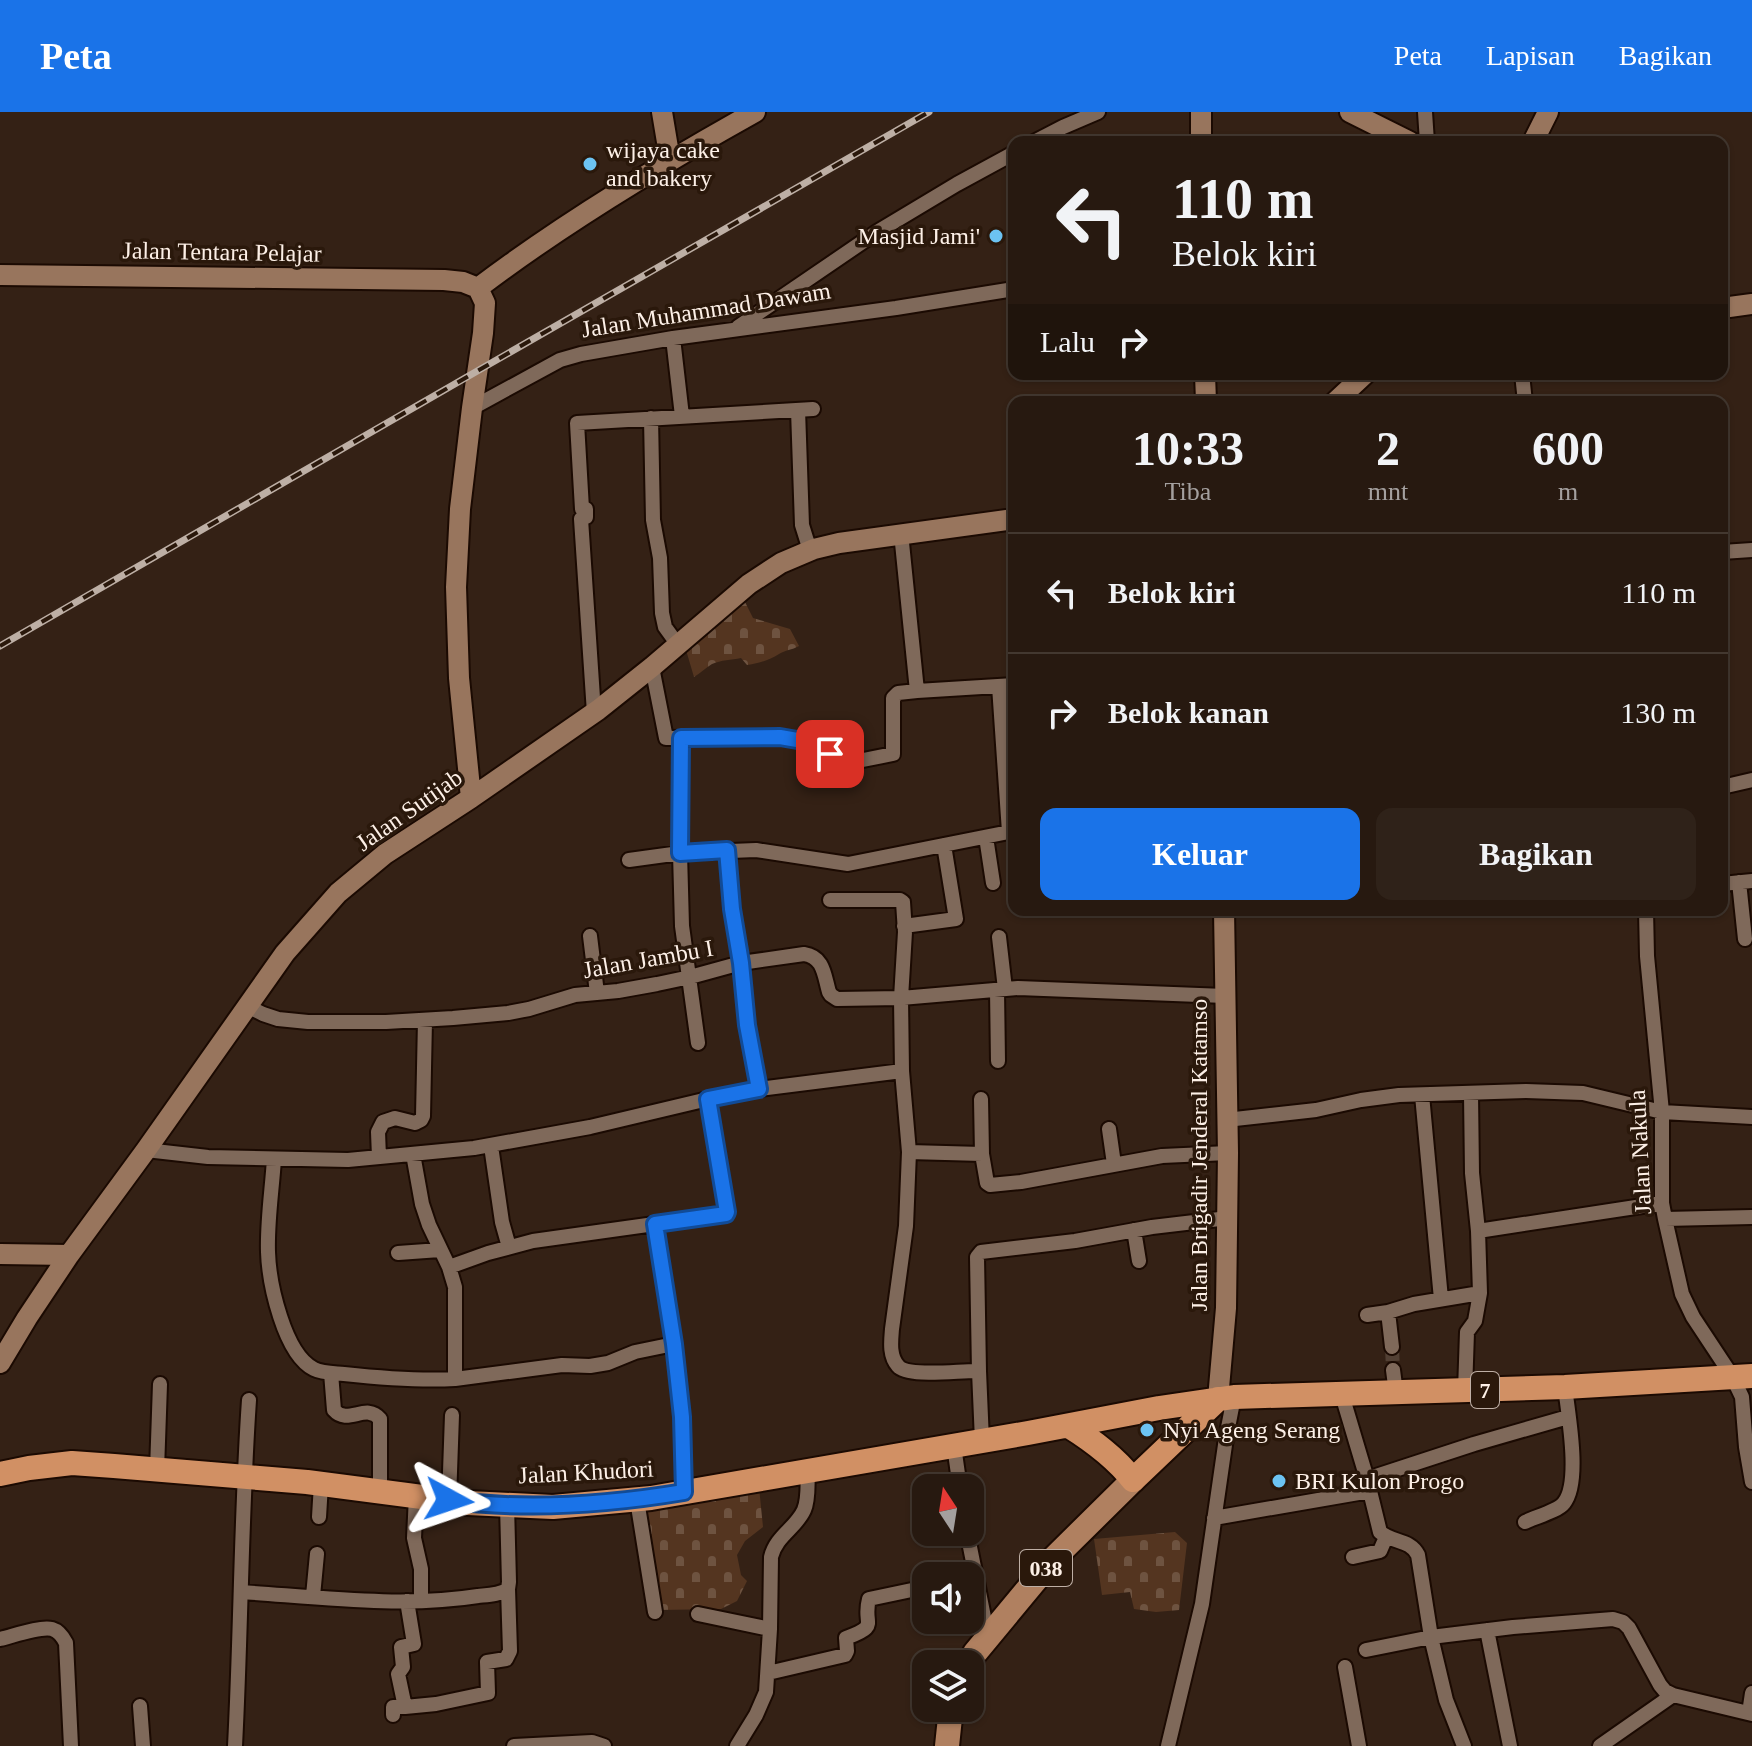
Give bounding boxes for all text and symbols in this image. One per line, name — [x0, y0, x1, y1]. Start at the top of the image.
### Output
text: Peta — [40, 35, 112, 77]
text: Peta — [1394, 40, 1442, 71]
text: Lapisan — [1486, 40, 1575, 71]
text: Bagikan — [1619, 40, 1712, 71]
place label: wijaya cake and bakery — [606, 137, 720, 191]
marker: wijaya cake and bakery — [581, 155, 599, 173]
icon: left — [1040, 168, 1144, 272]
text: 110 m — [1172, 168, 1314, 230]
place label: Masjid Jami' — [858, 223, 980, 249]
marker: Masjid Jami' — [987, 227, 1005, 245]
text: Belok kiri — [1172, 234, 1317, 274]
street label: Jalan Tentara Pelajar — [122, 237, 322, 267]
street label: Jalan Muhammad Dawam — [580, 277, 833, 343]
icon: right — [1111, 320, 1155, 364]
text: Lalu — [1040, 325, 1095, 358]
text: 10:33 — [1132, 422, 1244, 475]
text: 2 — [1376, 422, 1400, 475]
text: 600 — [1532, 422, 1604, 475]
text: Tiba — [1165, 477, 1211, 506]
text: mnt — [1368, 477, 1408, 506]
text: m — [1558, 477, 1578, 506]
icon: left — [1040, 571, 1084, 615]
text: Belok kiri — [1108, 576, 1236, 609]
text: 110 m — [1621, 576, 1696, 609]
icon: right — [1040, 691, 1084, 735]
text: Belok kanan — [1108, 696, 1269, 729]
text: 130 m — [1620, 696, 1696, 729]
pin — [796, 720, 864, 788]
icon: arrive — [808, 732, 852, 776]
street label: Jalan Sutijab — [351, 764, 467, 856]
button: Keluar — [1040, 808, 1360, 900]
button: Bagikan — [1376, 808, 1696, 900]
street label: Jalan Jambu I — [581, 935, 715, 983]
street label: Jalan Brigadir Jenderal Katamso — [1186, 999, 1212, 1311]
street label: Jalan Nakula — [1624, 1089, 1656, 1215]
road number: 7 — [1471, 1372, 1499, 1408]
place label: Nyi Ageng Serang — [1163, 1417, 1340, 1443]
marker: Nyi Ageng Serang — [1138, 1421, 1156, 1439]
street label: Jalan Khudori — [518, 1455, 655, 1489]
position arrow — [407, 1458, 491, 1542]
place label: BRI Kulon Progo — [1295, 1468, 1464, 1494]
marker: BRI Kulon Progo — [1270, 1472, 1288, 1490]
north arrow — [912, 1474, 984, 1546]
map controls — [912, 1474, 984, 1722]
road number: 038 — [1020, 1550, 1072, 1586]
button: sound — [912, 1562, 984, 1634]
button: layers — [912, 1650, 984, 1722]

